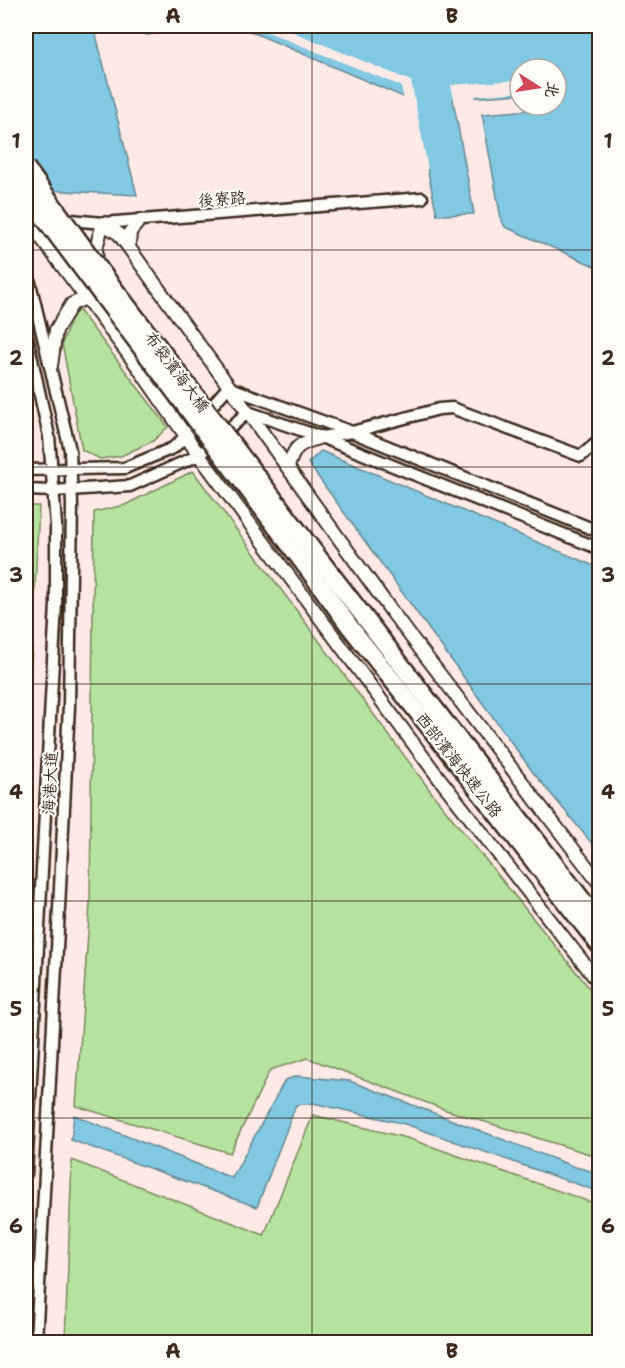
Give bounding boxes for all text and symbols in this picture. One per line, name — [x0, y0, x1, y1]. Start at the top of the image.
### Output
text: A — [165, 3, 181, 29]
text: B — [446, 3, 458, 29]
north arrow — [508, 57, 568, 117]
text: 北 — [540, 80, 564, 100]
text: 1 — [11, 128, 21, 154]
text: 1 — [603, 128, 613, 154]
street label: 後寮路 — [197, 187, 247, 211]
street label: 布袋濱海大橋 — [140, 327, 214, 417]
text: 2 — [9, 345, 23, 371]
text: 2 — [601, 345, 615, 371]
text: 3 — [9, 562, 23, 588]
text: 3 — [601, 562, 615, 588]
street label: 西部濱海快速公路 — [411, 708, 507, 822]
street label: 海港大道 — [38, 750, 62, 816]
text: 4 — [9, 779, 23, 805]
text: 4 — [601, 779, 615, 805]
text: 5 — [10, 996, 22, 1022]
text: 5 — [602, 996, 614, 1022]
text: 6 — [9, 1213, 23, 1239]
text: 6 — [601, 1213, 615, 1239]
text: A — [165, 1338, 181, 1364]
text: B — [446, 1338, 458, 1364]

